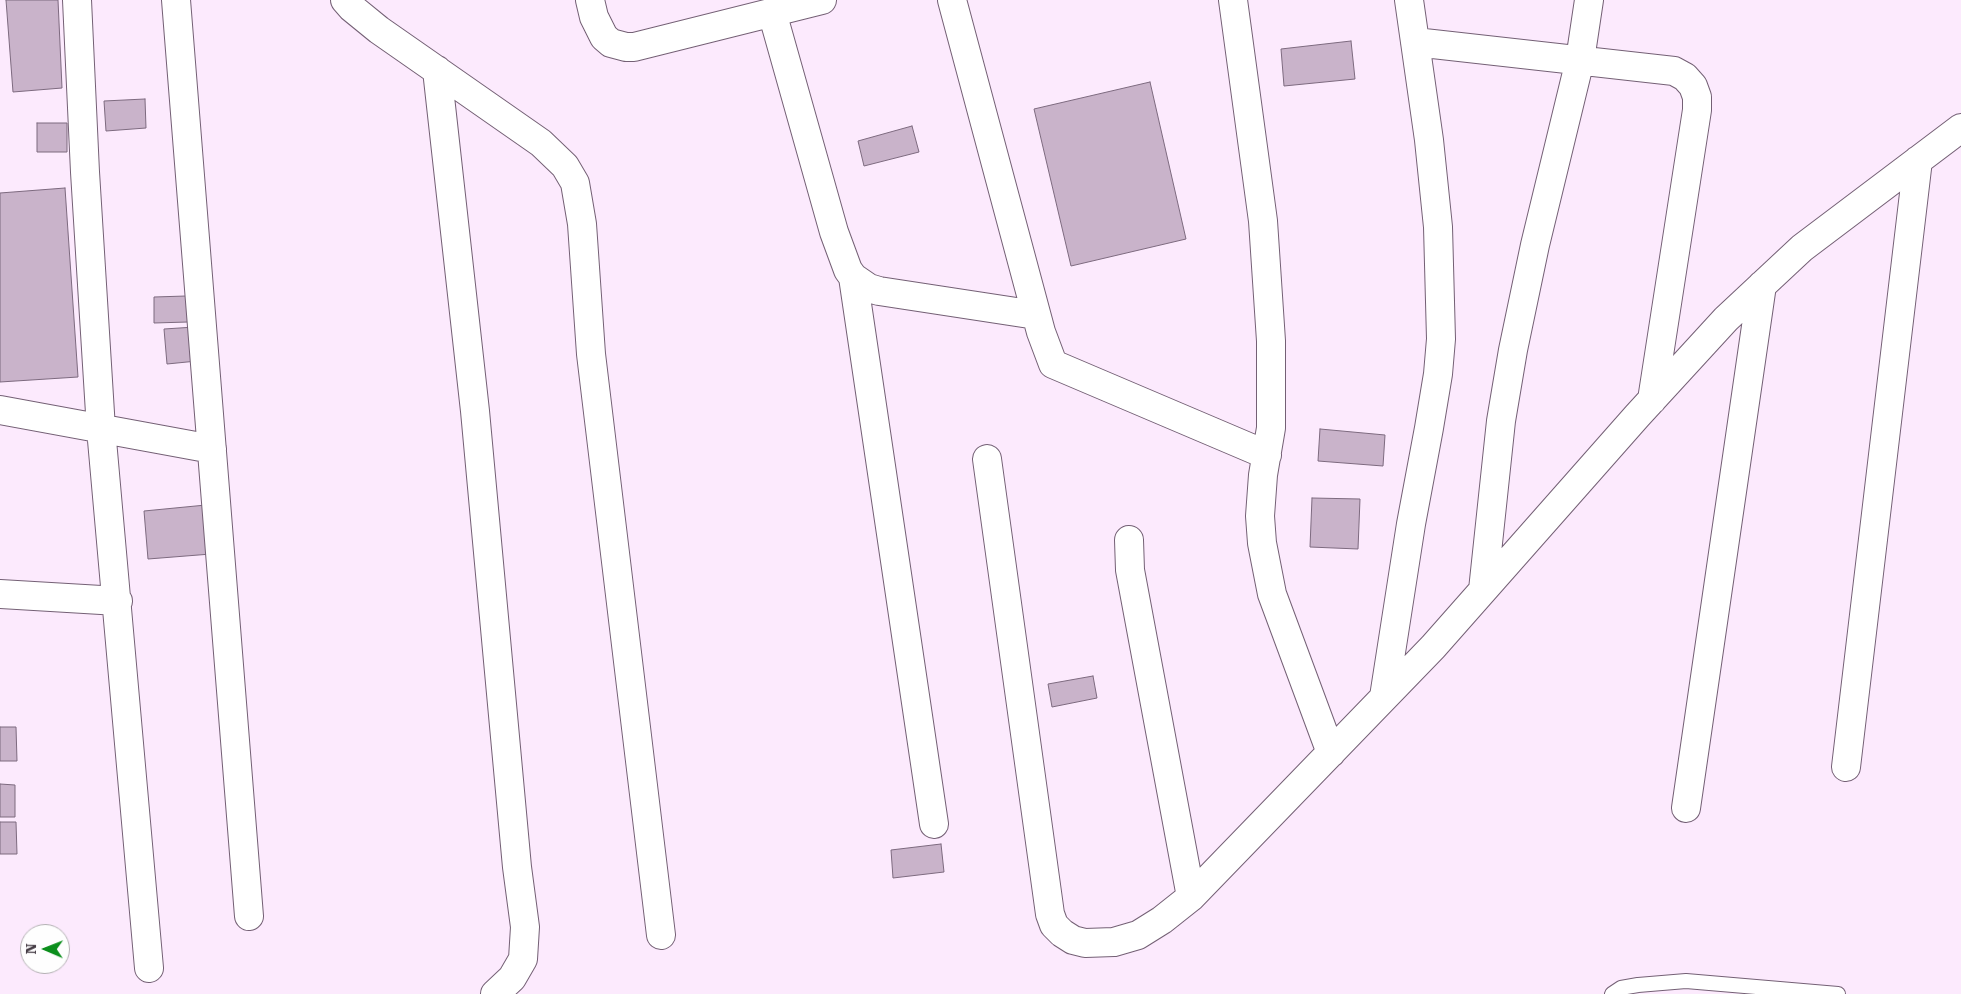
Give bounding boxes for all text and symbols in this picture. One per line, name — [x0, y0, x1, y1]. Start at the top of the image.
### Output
north arrow — [20, 924, 70, 974]
text: N — [23, 943, 39, 954]

